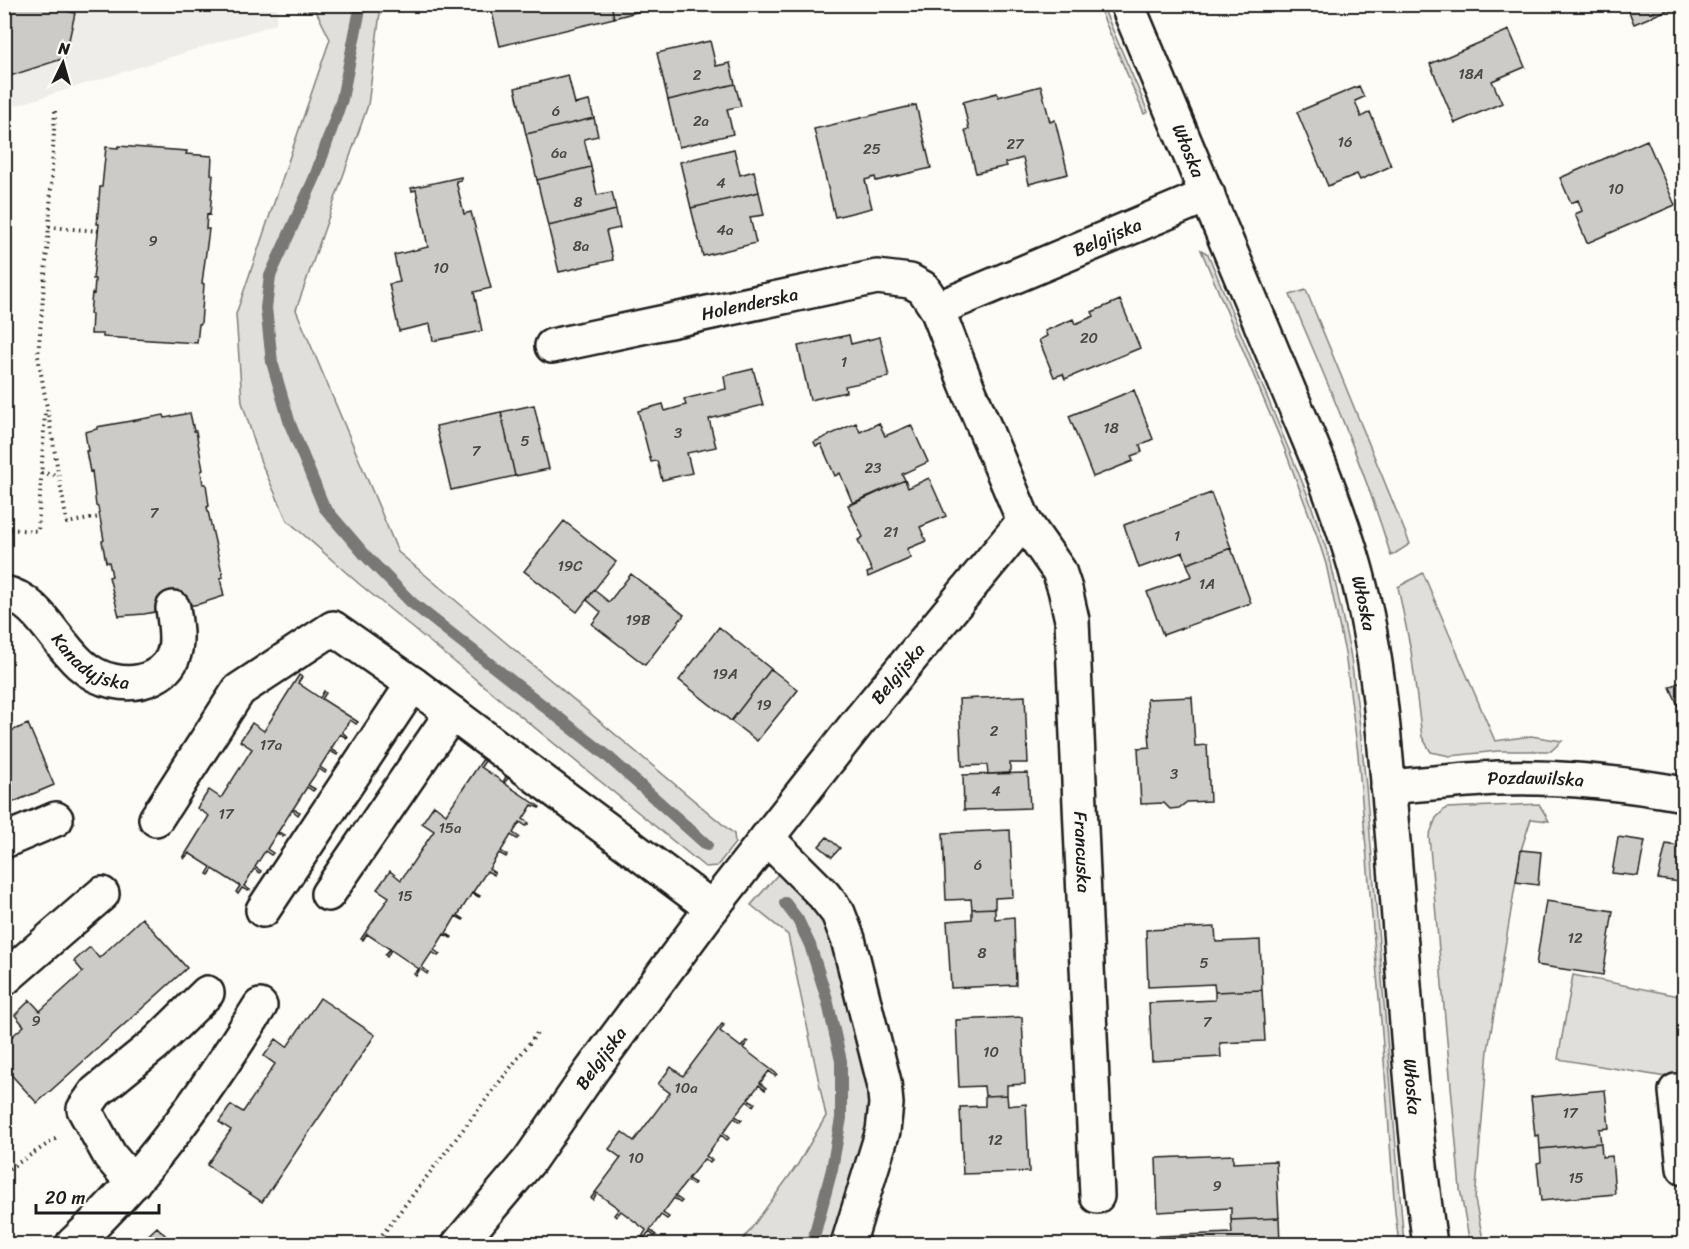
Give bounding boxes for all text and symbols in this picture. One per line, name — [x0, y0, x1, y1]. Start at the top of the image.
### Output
north arrow — [33, 33, 93, 93]
text: N — [56, 34, 72, 64]
house number: 18A — [1458, 61, 1484, 87]
house number: 2 — [693, 62, 702, 88]
house number: 6 — [552, 98, 560, 124]
house number: 2a — [693, 108, 710, 134]
street label: Włoska — [1163, 119, 1214, 183]
house number: 16 — [1338, 129, 1352, 155]
house number: 27 — [1006, 131, 1025, 157]
house number: 25 — [863, 136, 881, 162]
house number: 6a — [551, 140, 567, 166]
house number: 4 — [716, 170, 726, 196]
house number: 10 — [1608, 176, 1624, 202]
house number: 8 — [573, 189, 583, 215]
street label: Belgijska — [1068, 209, 1147, 266]
house number: 4a — [717, 217, 734, 243]
house number: 9 — [148, 228, 158, 254]
house number: 8a — [573, 233, 590, 259]
house number: 10 — [433, 255, 449, 281]
street label: Holenderska — [698, 278, 801, 330]
house number: 20 — [1080, 325, 1098, 351]
house number: 1 — [841, 349, 847, 375]
house number: 18 — [1103, 415, 1119, 441]
house number: 3 — [674, 420, 682, 446]
house number: 5 — [520, 428, 530, 454]
house number: 7 — [472, 438, 482, 464]
house number: 23 — [865, 455, 881, 481]
house number: 7 — [150, 500, 160, 526]
house number: 21 — [883, 519, 899, 545]
house number: 1 — [1174, 523, 1180, 549]
house number: 19C — [557, 553, 583, 579]
house number: 1A — [1199, 571, 1215, 597]
street label: Włoska — [1342, 572, 1385, 635]
house number: 19B — [625, 607, 651, 633]
street label: Kanadyjska — [43, 626, 130, 699]
street label: Belgijska — [863, 636, 933, 712]
house number: 19A — [712, 661, 738, 687]
house number: 19 — [756, 692, 772, 718]
house number: 2 — [990, 718, 999, 744]
house number: 17a — [260, 732, 283, 758]
house number: 3 — [1170, 761, 1178, 787]
street label: Pozdawilska — [1486, 762, 1585, 796]
house number: 4 — [991, 778, 1001, 804]
house number: 17 — [218, 801, 235, 827]
street label: Francuska — [1064, 811, 1100, 893]
house number: 15a — [438, 815, 462, 841]
house number: 6 — [974, 852, 982, 878]
house number: 15 — [397, 883, 413, 909]
house number: 12 — [1567, 925, 1583, 951]
house number: 8 — [977, 940, 987, 966]
house number: 5 — [1199, 950, 1209, 976]
house number: 9 — [31, 1008, 41, 1034]
house number: 7 — [1203, 1009, 1213, 1035]
street label: Belgijska — [567, 1020, 635, 1097]
house number: 10 — [983, 1039, 999, 1065]
street label: Włoska — [1394, 1057, 1431, 1117]
house number: 10a — [674, 1075, 698, 1101]
house number: 17 — [1562, 1100, 1579, 1126]
house number: 12 — [987, 1127, 1003, 1153]
house number: 10 — [628, 1145, 644, 1171]
house number: 15 — [1568, 1165, 1584, 1191]
house number: 9 — [1212, 1173, 1222, 1199]
scale bar — [36, 1177, 159, 1215]
text: 20 m — [45, 1182, 85, 1214]

